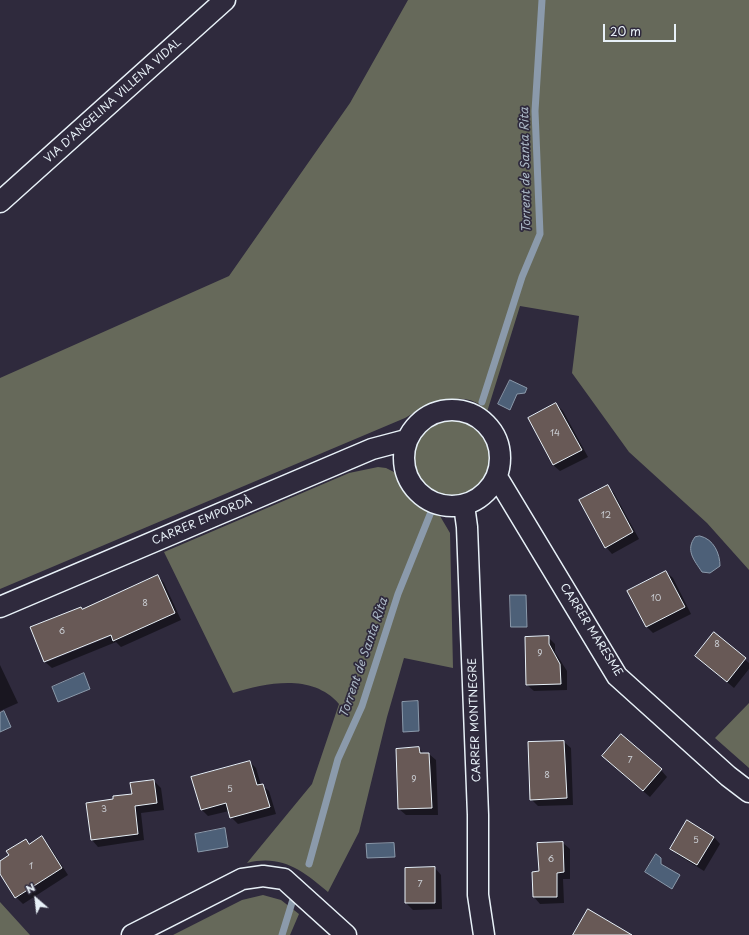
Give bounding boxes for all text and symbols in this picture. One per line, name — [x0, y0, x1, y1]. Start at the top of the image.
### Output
scale bar — [605, 16, 678, 42]
text: 20 m — [610, 22, 641, 40]
street label: VIA D'ANGELINA VILLENA VIDAL — [42, 36, 184, 166]
water label: Torrent de Santa Rita — [518, 107, 534, 233]
house number: 14 — [550, 429, 560, 439]
street label: CARRER EMPORDÀ — [150, 494, 254, 548]
house number: 12 — [601, 511, 611, 521]
street label: CARRER MARESME — [557, 581, 625, 679]
house number: 10 — [651, 594, 661, 604]
water label: Torrent de Santa Rita — [337, 596, 391, 720]
house number: 8 — [142, 599, 148, 609]
house number: 6 — [59, 627, 65, 637]
house number: 8 — [714, 640, 720, 650]
house number: 9 — [537, 649, 543, 659]
street label: CARRER MONTNEGRE — [466, 658, 484, 782]
house number: 7 — [627, 756, 633, 766]
house number: 8 — [544, 771, 550, 781]
house number: 9 — [411, 775, 417, 785]
house number: 5 — [227, 785, 233, 795]
house number: 3 — [101, 805, 107, 815]
house number: 5 — [693, 836, 699, 846]
house number: 6 — [548, 855, 554, 865]
house number: 1 — [29, 862, 33, 872]
text: N — [22, 878, 38, 898]
north arrow — [16, 879, 56, 919]
house number: 7 — [417, 880, 423, 890]

